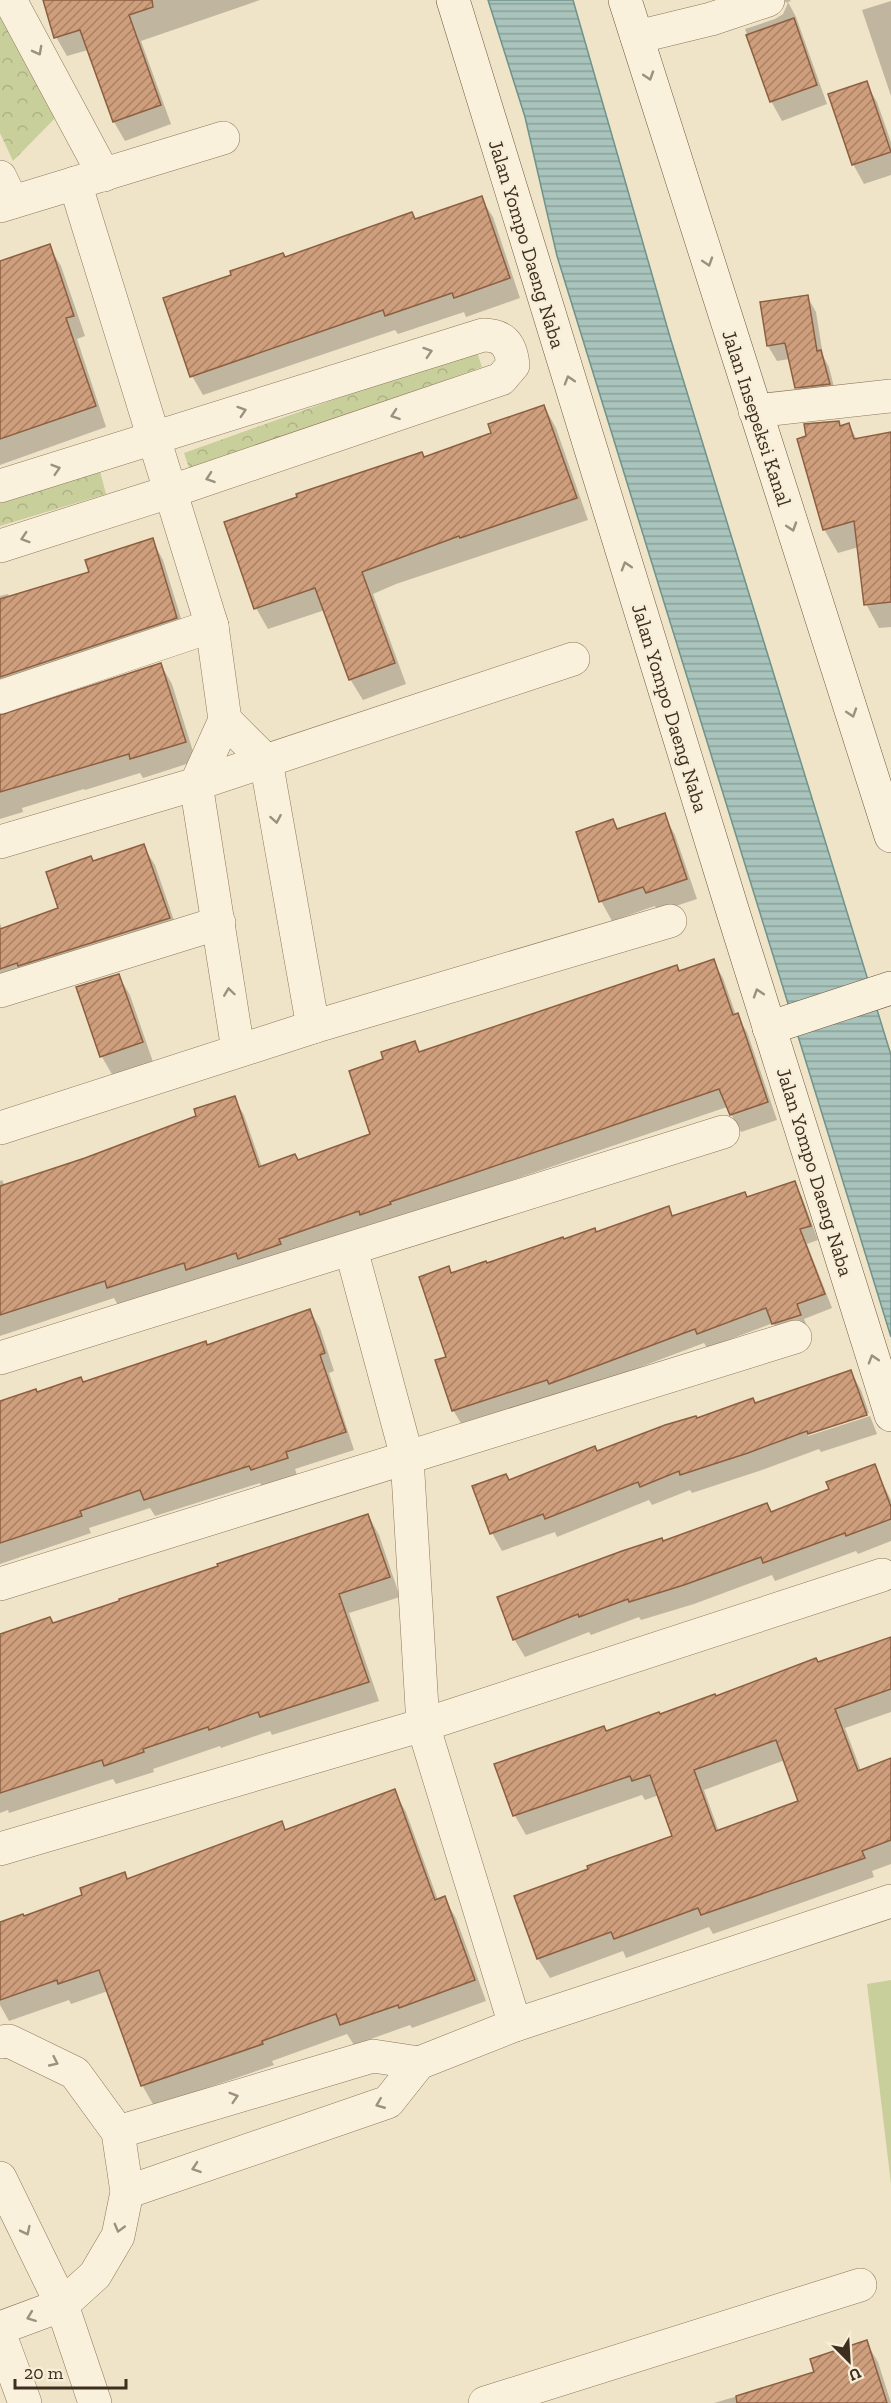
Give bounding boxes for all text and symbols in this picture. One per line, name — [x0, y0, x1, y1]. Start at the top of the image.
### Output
one-way arrow — [31, 45, 42, 56]
one-way arrow — [642, 70, 654, 81]
street label: Jalan Yompo Daeng Naba — [484, 137, 570, 352]
one-way arrow — [701, 256, 713, 267]
street label: Jalan Insepeksi Kanal — [717, 327, 797, 509]
one-way arrow — [422, 347, 433, 359]
one-way arrow — [564, 375, 576, 386]
one-way arrow — [236, 406, 247, 418]
one-way arrow — [390, 408, 401, 421]
one-way arrow — [50, 464, 61, 476]
one-way arrow — [205, 471, 216, 483]
one-way arrow — [785, 521, 798, 532]
one-way arrow — [20, 531, 31, 543]
one-way arrow — [621, 561, 633, 572]
street label: Jalan Yompo Daeng Naba — [627, 601, 713, 816]
one-way arrow — [845, 707, 857, 718]
one-way arrow — [270, 814, 282, 824]
one-way arrow — [224, 988, 236, 997]
one-way arrow — [753, 988, 765, 999]
street label: Jalan Yompo Daeng Naba — [772, 1065, 858, 1280]
one-way arrow — [868, 1355, 881, 1365]
one-way arrow — [47, 2055, 58, 2067]
one-way arrow — [228, 2092, 239, 2104]
one-way arrow — [375, 2097, 386, 2109]
one-way arrow — [191, 2161, 202, 2174]
one-way arrow — [113, 2223, 126, 2233]
one-way arrow — [18, 2225, 30, 2236]
one-way arrow — [26, 2309, 37, 2322]
north arrow — [819, 2331, 879, 2391]
scale bar — [15, 2352, 126, 2390]
text: 20 m — [24, 2362, 64, 2384]
text: U — [845, 2363, 864, 2385]

